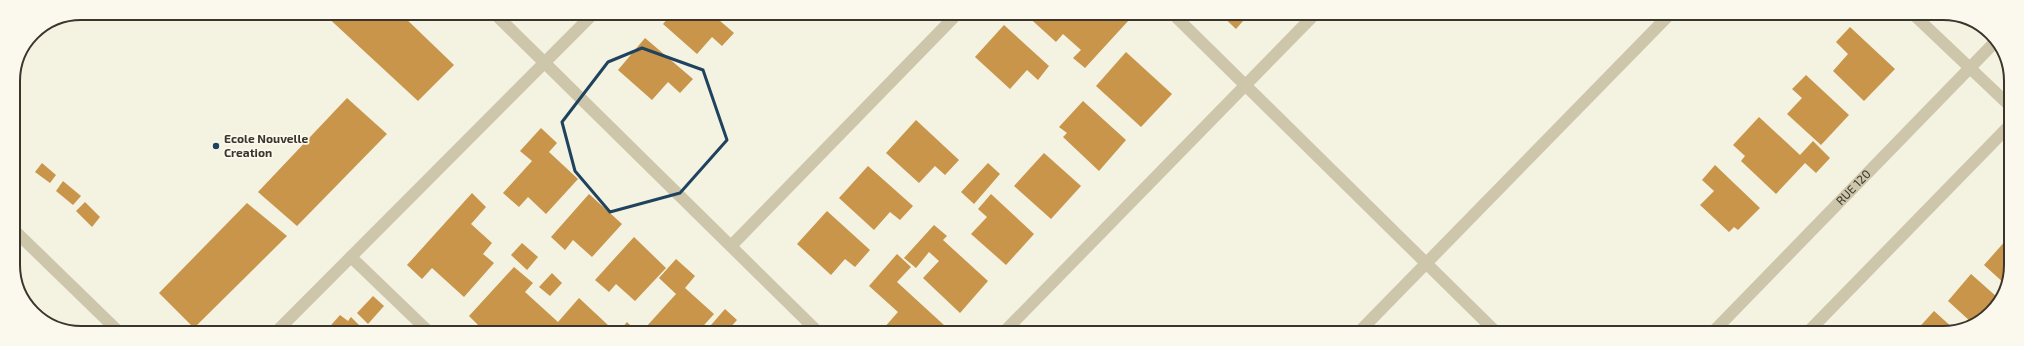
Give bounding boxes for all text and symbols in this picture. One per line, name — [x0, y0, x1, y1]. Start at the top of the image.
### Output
place label: Ecole Nouvelle Creation — [224, 131, 308, 159]
marker: Ecole Nouvelle Creation — [211, 141, 221, 151]
street label: RUE 120 — [1833, 166, 1873, 207]

